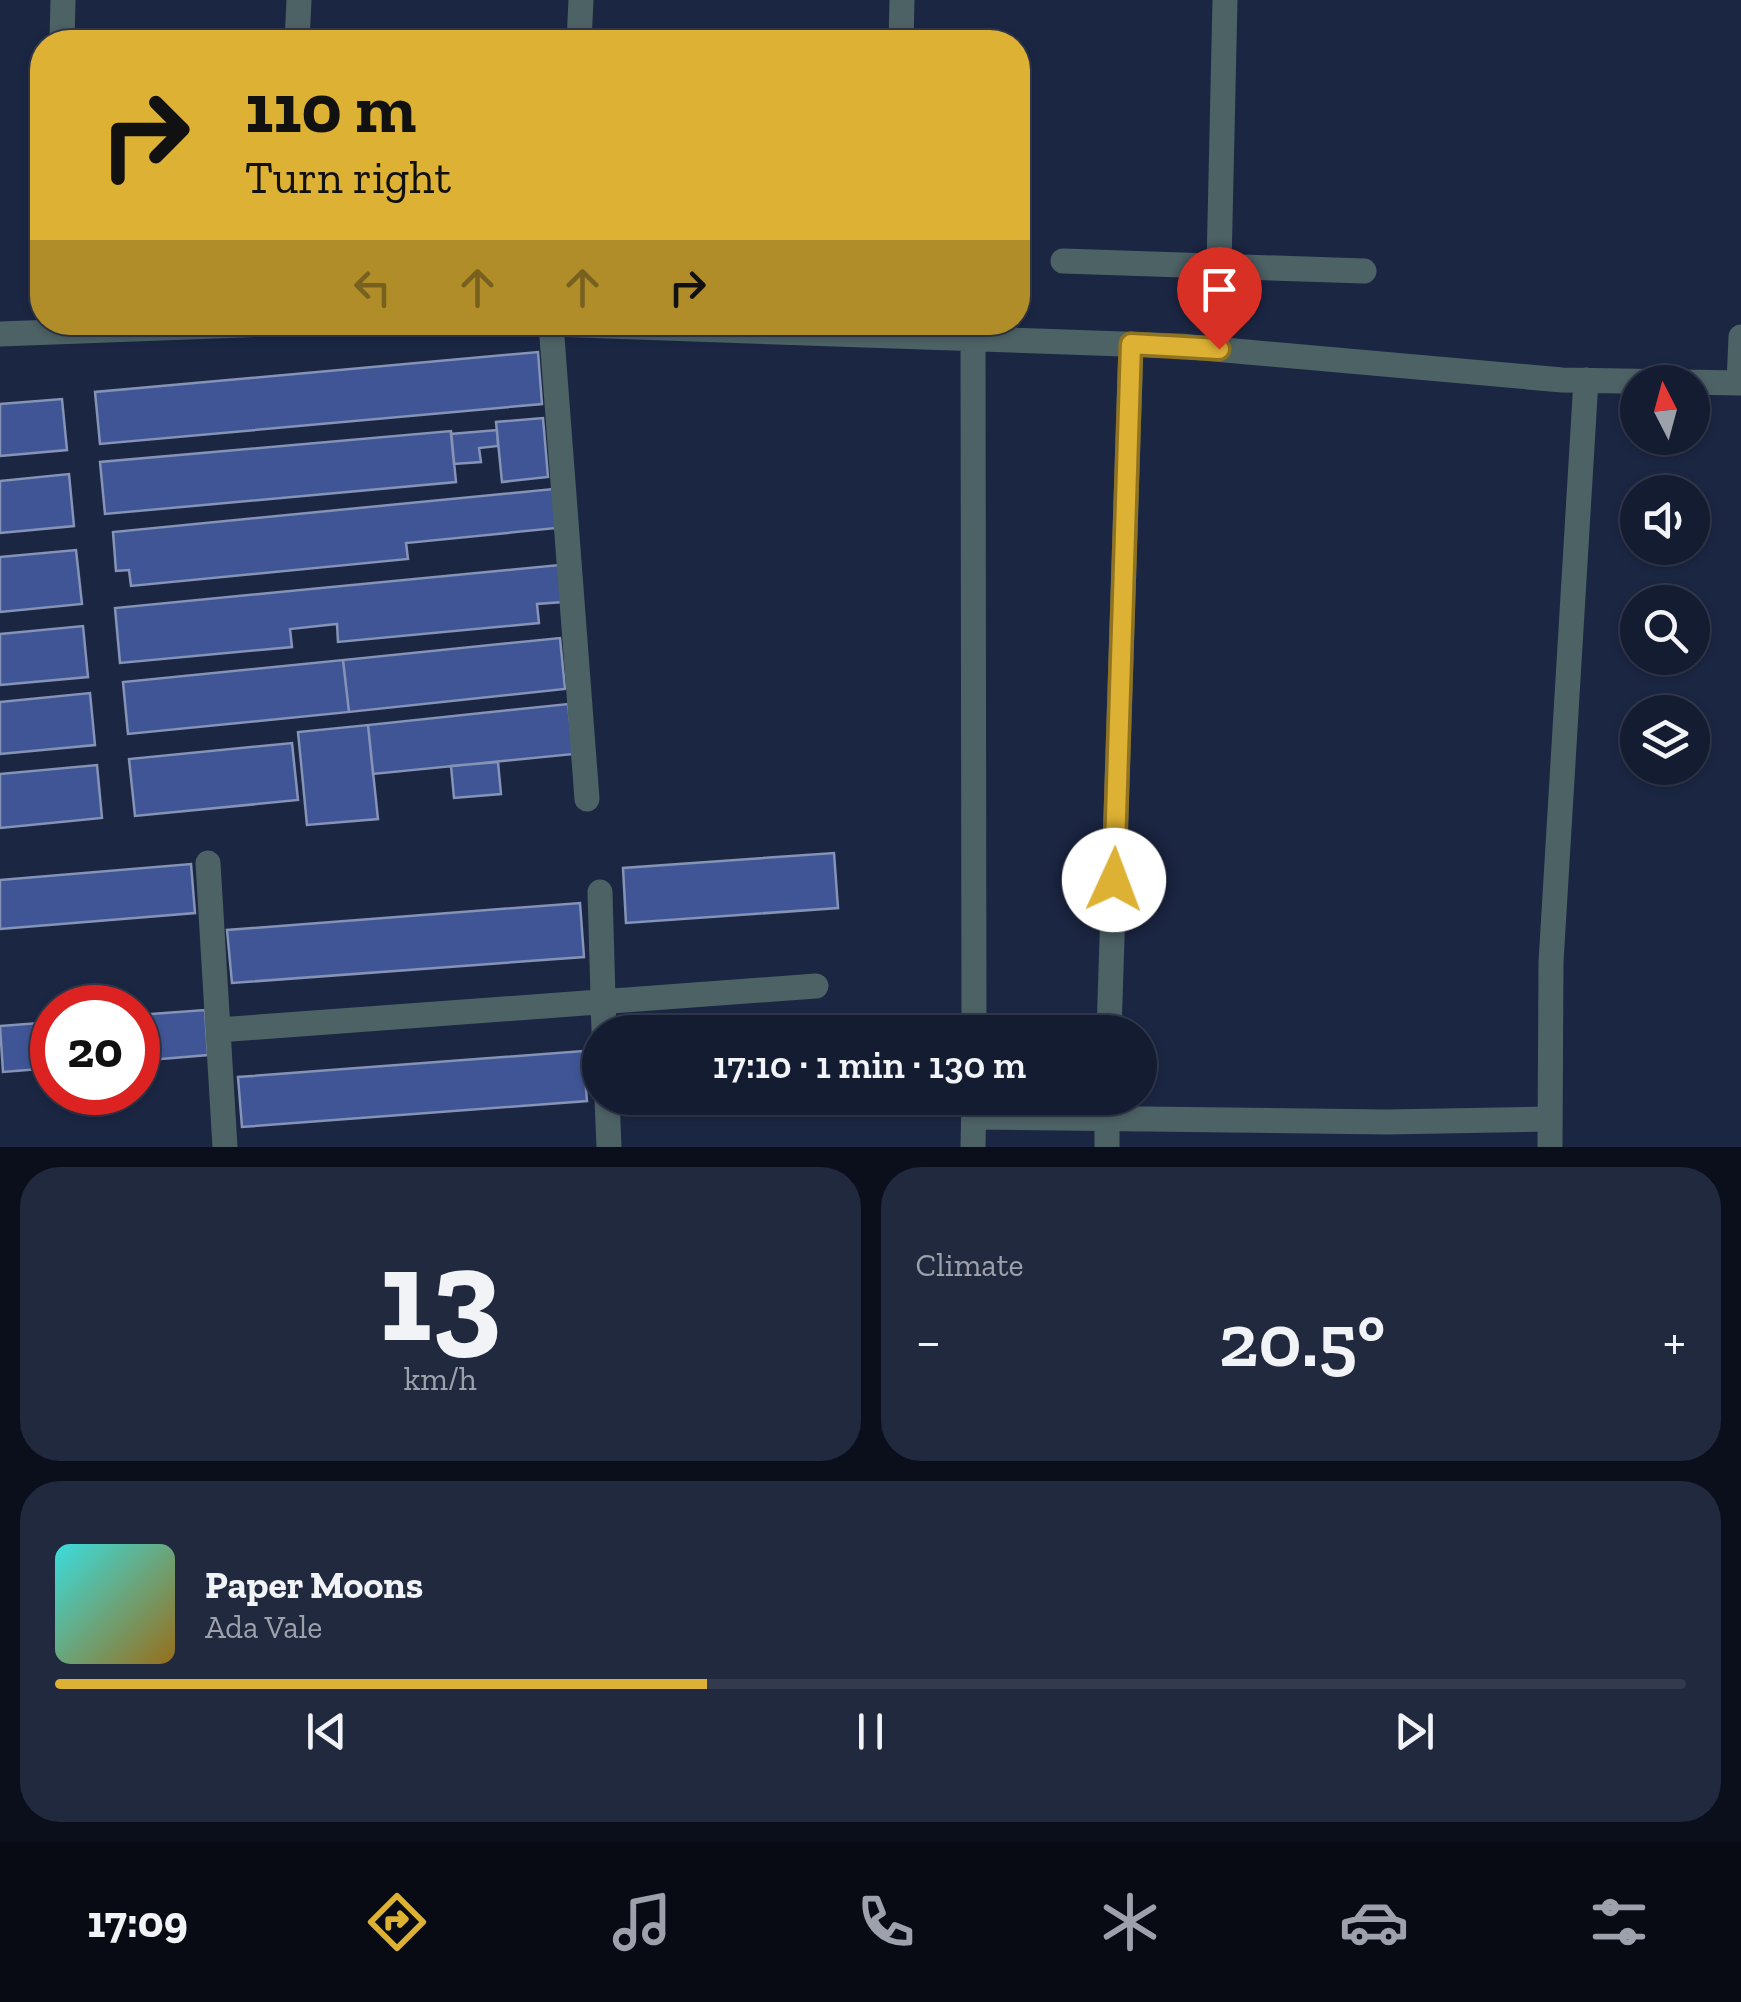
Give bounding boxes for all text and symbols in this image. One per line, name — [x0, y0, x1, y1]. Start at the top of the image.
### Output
text: 110 m — [245, 66, 416, 150]
icon: right — [80, 70, 210, 200]
text: Turn right — [245, 151, 451, 205]
pin — [1177, 247, 1262, 350]
icon: left — [345, 260, 400, 315]
icon: ahead — [450, 260, 505, 315]
icon: ahead — [555, 260, 610, 315]
icon: right — [660, 260, 715, 315]
icon: arrive — [1192, 262, 1247, 317]
north arrow — [1620, 365, 1710, 455]
map controls — [1620, 365, 1710, 785]
button: sound — [1620, 475, 1710, 565]
button: search — [1620, 585, 1710, 675]
button: layers — [1620, 695, 1710, 785]
position arrow — [1062, 828, 1166, 932]
speed limit sign: 20 — [30, 985, 160, 1115]
text: 17:10 · 1 min · 130 m — [713, 1042, 1026, 1088]
text: 13 — [379, 1217, 501, 1373]
text: Climate — [916, 1246, 1024, 1284]
text: 20.5° — [1219, 1295, 1385, 1385]
text: − — [916, 1308, 941, 1374]
text: + — [1663, 1308, 1686, 1374]
text: km/h — [404, 1360, 477, 1398]
text: Paper Moons — [205, 1562, 423, 1608]
text: Ada Vale — [205, 1608, 322, 1646]
icon: previous — [299, 1704, 354, 1759]
icon: pause — [843, 1704, 898, 1759]
icon: next — [1387, 1704, 1442, 1759]
icon: directions — [362, 1887, 432, 1957]
icon: music — [607, 1887, 677, 1957]
icon: phone — [851, 1887, 921, 1957]
icon: climate — [1095, 1887, 1165, 1957]
icon: car — [1339, 1887, 1409, 1957]
icon: filters — [1584, 1887, 1654, 1957]
text: 17:09 — [87, 1895, 188, 1949]

